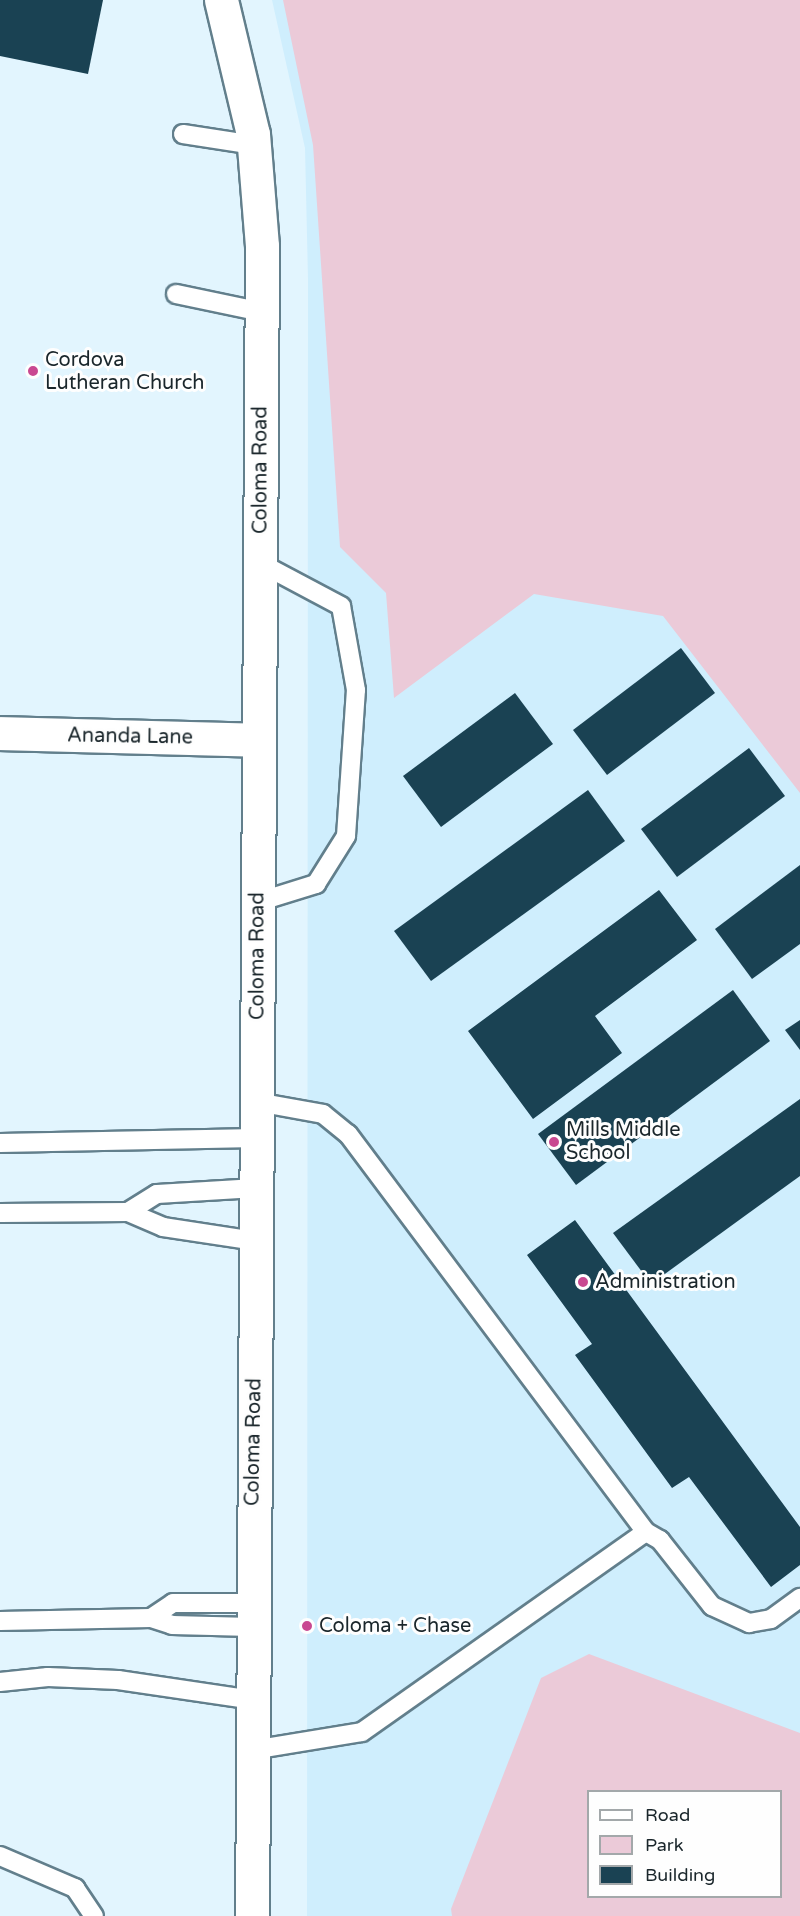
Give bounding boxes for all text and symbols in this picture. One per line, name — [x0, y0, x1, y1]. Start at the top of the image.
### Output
place label: Cordova Lutheran Church — [45, 348, 204, 395]
marker: Cordova Lutheran Church — [26, 364, 40, 378]
street label: Coloma Road — [249, 406, 273, 534]
street label: Ananda Lane — [67, 724, 193, 750]
street label: Coloma Road — [246, 892, 270, 1020]
place label: Mills Middle School — [566, 1118, 680, 1165]
marker: Mills Middle School — [547, 1135, 561, 1149]
place label: Administration — [595, 1270, 736, 1294]
marker: Administration — [576, 1275, 590, 1289]
street label: Coloma Road — [241, 1378, 267, 1506]
place label: Coloma + Chase — [319, 1614, 471, 1638]
marker: Coloma + Chase — [300, 1619, 314, 1633]
legend — [587, 1790, 782, 1898]
text: Road — [645, 1804, 690, 1826]
text: Park — [645, 1834, 683, 1856]
text: Building — [645, 1864, 715, 1886]

